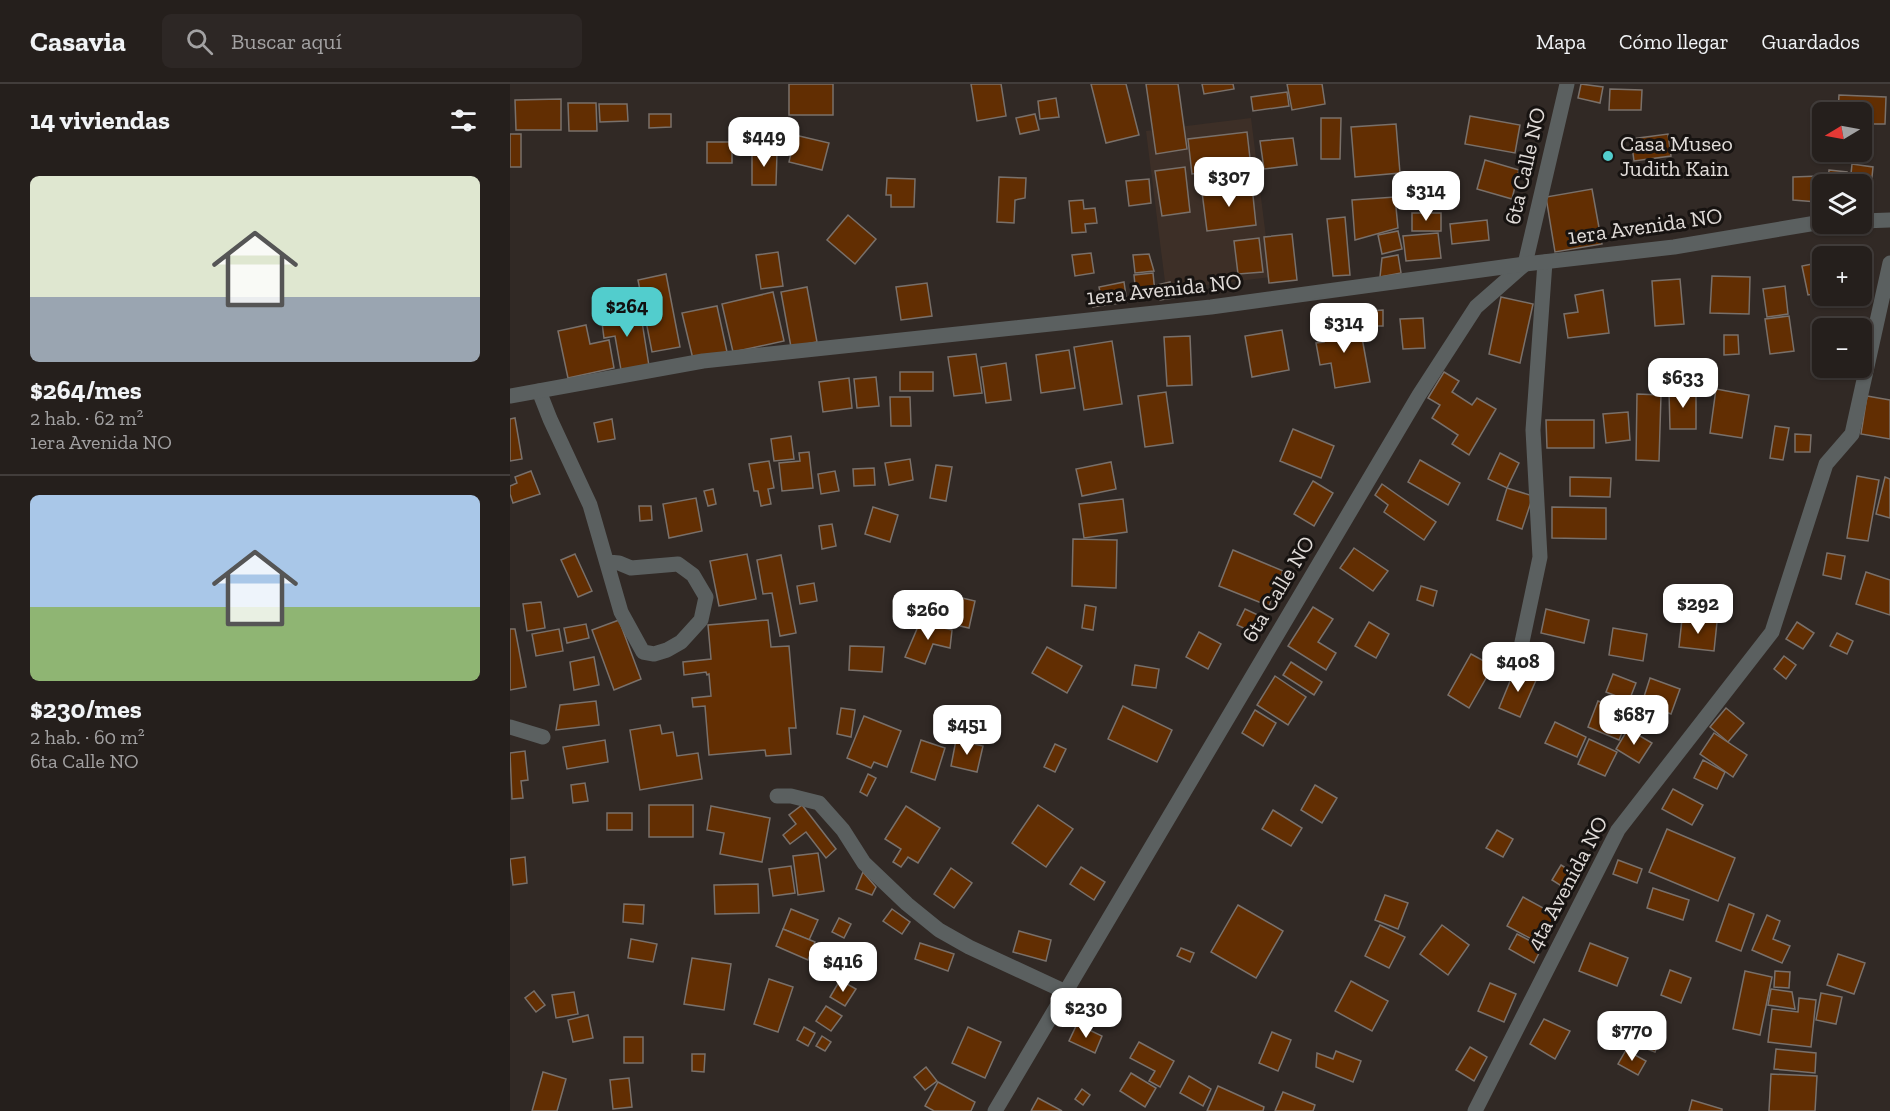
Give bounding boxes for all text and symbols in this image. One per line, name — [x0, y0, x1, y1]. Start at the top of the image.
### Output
search box — [162, 14, 582, 68]
text: Casavia — [30, 25, 126, 58]
icon: search — [183, 25, 216, 58]
text: Buscar aquí — [231, 28, 342, 55]
text: Mapa — [1536, 29, 1586, 54]
text: Cómo llegar — [1619, 29, 1729, 54]
text: Guardados — [1762, 29, 1860, 54]
north arrow — [1812, 102, 1872, 162]
map controls — [1812, 102, 1872, 378]
text: 14 viviendas — [30, 104, 170, 136]
icon: filters — [447, 104, 480, 137]
street label: 6ta Calle NO — [1498, 105, 1552, 227]
pin: $449 — [728, 117, 800, 168]
text: $449 — [742, 124, 786, 148]
place label: Casa Museo Judith Kain — [1620, 130, 1733, 182]
marker: Casa Museo Judith Kain — [1601, 149, 1615, 163]
pin: $307 — [1193, 157, 1265, 208]
text: $307 — [1208, 164, 1250, 188]
pin: $314 — [1390, 171, 1462, 222]
button: layers — [1812, 174, 1872, 234]
text: $314 — [1406, 178, 1446, 202]
street label: 1era Avenida NO — [1566, 202, 1724, 250]
icon: home — [201, 215, 309, 323]
button: + — [1812, 246, 1872, 306]
street label: 1era Avenida NO — [1085, 267, 1243, 311]
pin: $264 — [591, 287, 663, 338]
text: $264 — [606, 294, 648, 318]
pin: $314 — [1308, 303, 1380, 354]
text: $314 — [1324, 310, 1364, 334]
button: − — [1812, 318, 1872, 378]
pin: $633 — [1647, 358, 1719, 409]
text: $633 — [1662, 365, 1704, 389]
text: $264/mes — [30, 374, 142, 406]
text: 2 hab. · 62 m² — [30, 406, 144, 430]
text: 1era Avenida NO — [30, 430, 172, 454]
street label: 6ta Calle NO — [1236, 531, 1320, 647]
icon: home — [201, 534, 309, 642]
pin: $292 — [1662, 584, 1734, 635]
pin: $260 — [892, 590, 964, 641]
text: $292 — [1677, 591, 1719, 615]
text: $260 — [907, 597, 949, 621]
pin: $408 — [1482, 642, 1554, 693]
text: $408 — [1496, 649, 1540, 673]
text: $230/mes — [30, 693, 142, 725]
pin: $687 — [1598, 695, 1670, 746]
text: $687 — [1613, 702, 1655, 726]
pin: $451 — [931, 705, 1003, 756]
text: $451 — [947, 712, 987, 736]
text: 2 hab. · 60 m² — [30, 725, 145, 749]
text: 6ta Calle NO — [30, 749, 139, 773]
street label: 4ta Avenida NO — [1520, 811, 1614, 955]
pin: $416 — [807, 942, 879, 993]
text: $416 — [823, 949, 863, 973]
pin: $230 — [1050, 988, 1122, 1039]
text: $230 — [1065, 995, 1107, 1019]
pin: $770 — [1596, 1011, 1668, 1062]
text: $770 — [1611, 1018, 1653, 1042]

